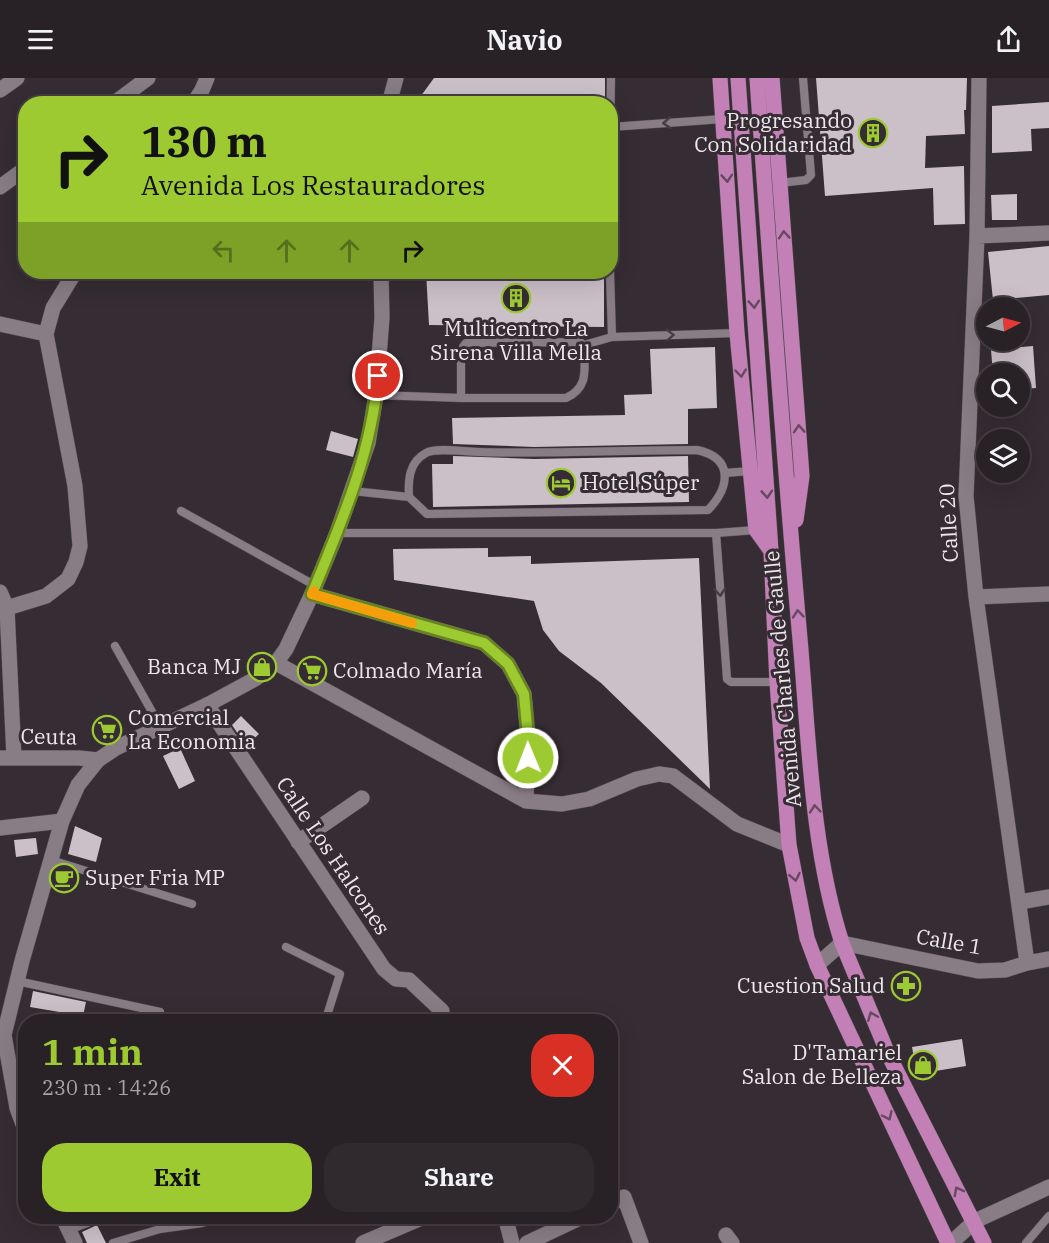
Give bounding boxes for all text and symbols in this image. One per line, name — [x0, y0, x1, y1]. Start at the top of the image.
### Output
text: Navio — [486, 22, 563, 57]
icon: menu — [24, 23, 57, 56]
icon: share — [992, 23, 1025, 56]
place label: Progresando Con Solidaridad — [694, 106, 852, 158]
text: 130 m — [141, 114, 267, 169]
one-way arrow — [662, 116, 671, 129]
building icon: Progresando Con Solidaridad — [857, 117, 889, 149]
icon: right — [42, 120, 120, 198]
text: Avenida Los Restauradores — [141, 167, 485, 202]
one-way arrow — [720, 174, 733, 183]
one-way arrow — [778, 230, 791, 239]
icon: left — [207, 234, 240, 267]
icon: ahead — [270, 234, 303, 267]
icon: ahead — [333, 234, 366, 267]
icon: right — [396, 234, 429, 267]
building icon: Multicentro La Sirena Villa Mella — [500, 282, 532, 314]
north arrow — [976, 297, 1030, 351]
map controls — [976, 297, 1030, 483]
one-way arrow — [747, 299, 760, 308]
place label: Multicentro La Sirena Villa Mella — [430, 314, 602, 366]
one-way arrow — [666, 329, 675, 341]
pin — [352, 350, 403, 401]
icon: arrive — [361, 359, 394, 392]
button: search — [976, 363, 1030, 417]
one-way arrow — [734, 368, 747, 377]
one-way arrow — [793, 425, 806, 434]
button: layers — [976, 429, 1030, 483]
hotel icon: Hotel Súper — [545, 467, 577, 499]
place label: Hotel Súper — [582, 468, 700, 496]
street label: Calle 20 — [932, 483, 964, 563]
one-way arrow — [760, 490, 773, 499]
street label: Avenida Charles de Gaulle — [757, 549, 807, 809]
one-way arrow — [713, 587, 726, 596]
one-way arrow — [792, 610, 805, 619]
shop icon: Banca MJ — [246, 651, 278, 683]
place label: Banca MJ — [147, 652, 241, 680]
supermarket icon: Colmado María — [296, 655, 328, 687]
place label: Colmado María — [333, 656, 483, 684]
place label: Comercial La Economia — [128, 703, 256, 755]
supermarket icon: Comercial La Economia — [91, 714, 123, 746]
street label: Ceuta — [20, 722, 78, 750]
position arrow — [496, 726, 560, 790]
street label: Calle Los Halcones — [271, 771, 397, 940]
one-way arrow — [809, 804, 822, 813]
cafe icon: Super Fria MP — [48, 862, 80, 894]
place label: Super Fria MP — [85, 863, 225, 891]
one-way arrow — [788, 872, 801, 882]
street label: Calle 1 — [914, 921, 984, 961]
pharmacy icon: Cuestion Salud — [890, 970, 922, 1002]
place label: Cuestion Salud — [737, 971, 885, 999]
one-way arrow — [867, 1011, 879, 1022]
text: 1 min — [42, 1028, 143, 1075]
button: close — [531, 1034, 594, 1097]
place label: D'Tamariel Salon de Belleza — [742, 1038, 902, 1090]
shop icon: D'Tamariel Salon de Belleza — [907, 1049, 939, 1081]
text: 230 m · 14:26 — [42, 1074, 171, 1101]
one-way arrow — [881, 1110, 893, 1121]
button: Exit — [42, 1143, 312, 1212]
button: Share — [324, 1143, 594, 1212]
one-way arrow — [954, 1186, 965, 1197]

